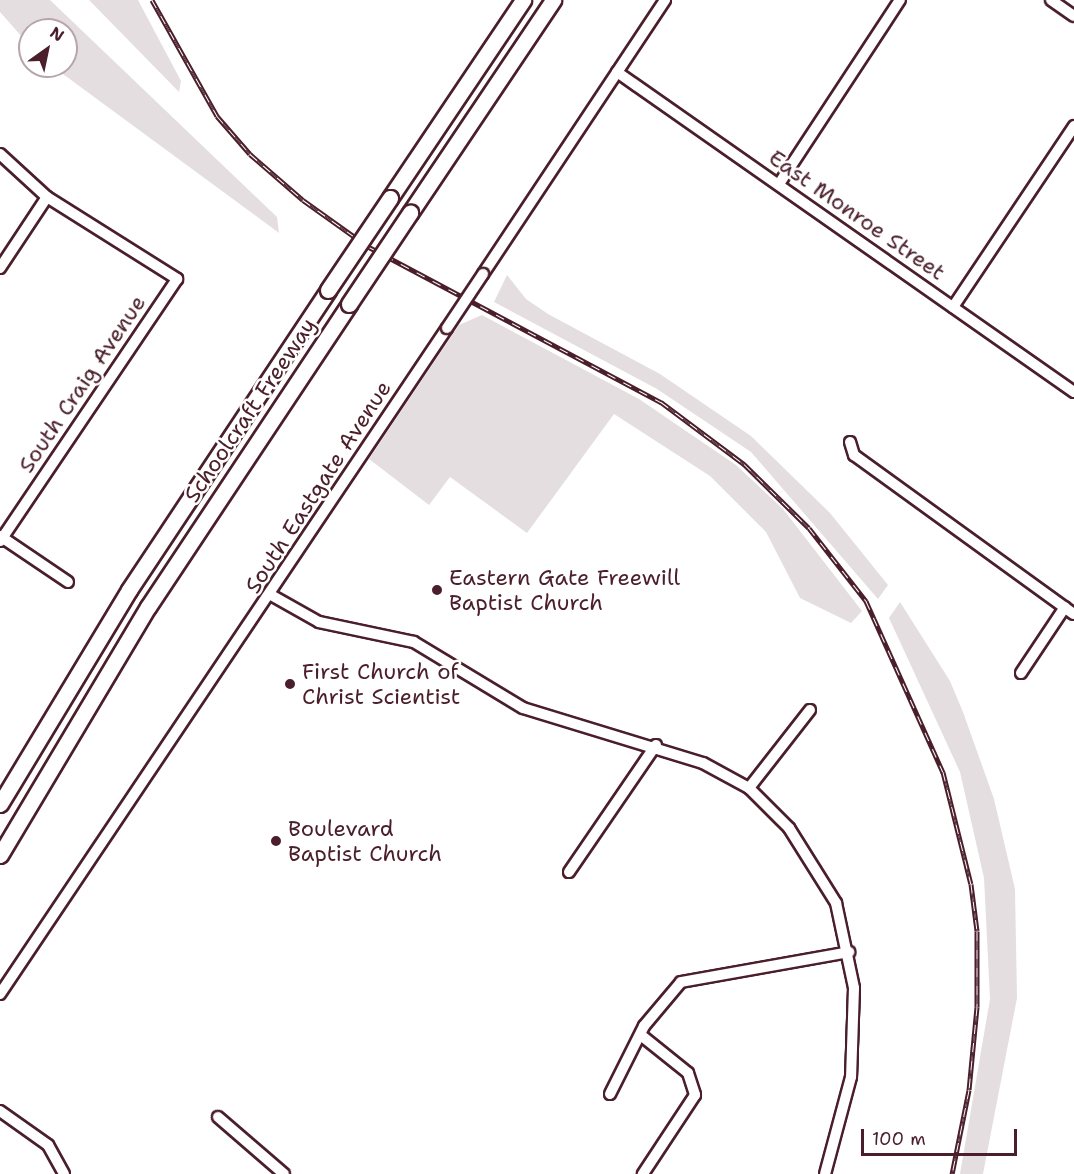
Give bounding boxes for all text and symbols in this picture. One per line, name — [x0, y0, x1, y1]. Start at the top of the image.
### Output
north arrow — [18, 18, 78, 78]
text: N — [46, 22, 68, 46]
street label: East Monroe Street — [764, 144, 950, 286]
street label: South Craig Avenue — [13, 290, 151, 478]
street label: Schoolcraft Freeway — [178, 313, 322, 507]
street label: South Eastgate Avenue — [239, 376, 397, 598]
place label: Eastern Gate Freewill Baptist Church — [449, 564, 680, 616]
marker: Eastern Gate Freewill Baptist Church — [430, 583, 444, 597]
place label: First Church of Christ Scientist — [302, 658, 460, 710]
marker: First Church of Christ Scientist — [283, 677, 297, 691]
place label: Boulevard Baptist Church — [288, 815, 442, 866]
marker: Boulevard Baptist Church — [269, 834, 283, 848]
scale bar — [864, 1117, 1020, 1155]
text: 100 m — [872, 1127, 926, 1151]

